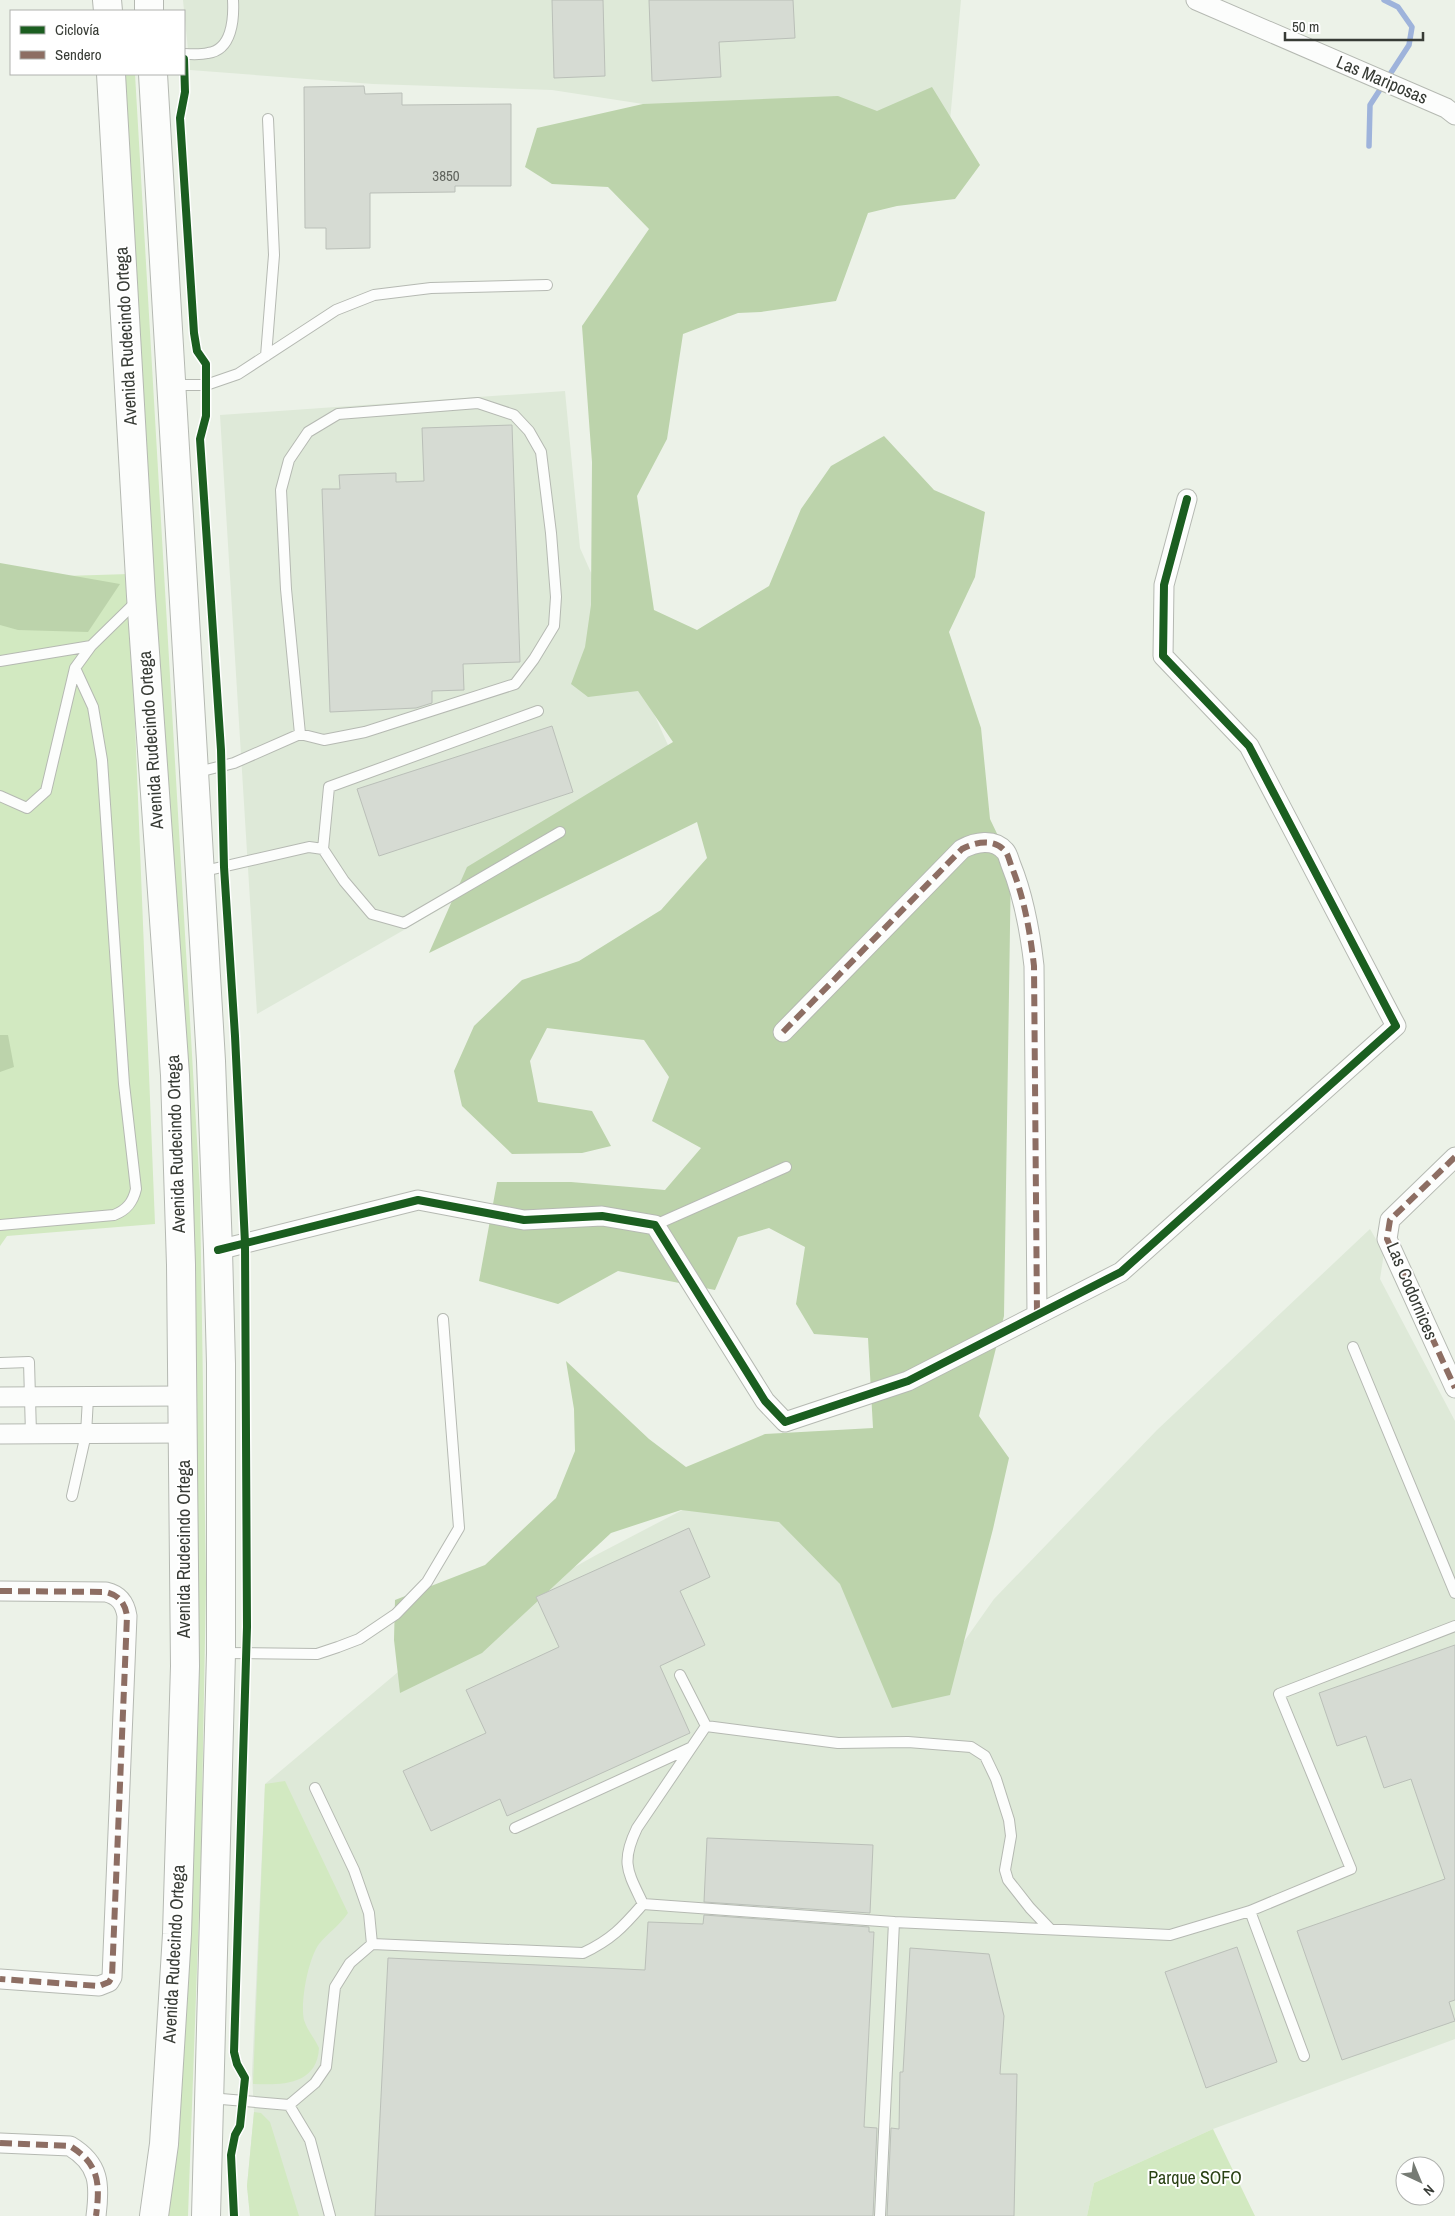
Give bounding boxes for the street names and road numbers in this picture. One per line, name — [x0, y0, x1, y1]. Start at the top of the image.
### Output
street label: Las Mariposas — [1333, 49, 1432, 110]
street label: Avenida Rudecindo Ortega — [108, 246, 143, 427]
street label: Avenida Rudecindo Ortega — [132, 650, 169, 831]
street label: Avenida Rudecindo Ortega — [160, 1054, 191, 1235]
street label: Las Codornices — [1381, 1238, 1444, 1343]
street label: Avenida Rudecindo Ortega — [171, 1460, 196, 1639]
street label: Avenida Rudecindo Ortega — [156, 1864, 191, 2045]

